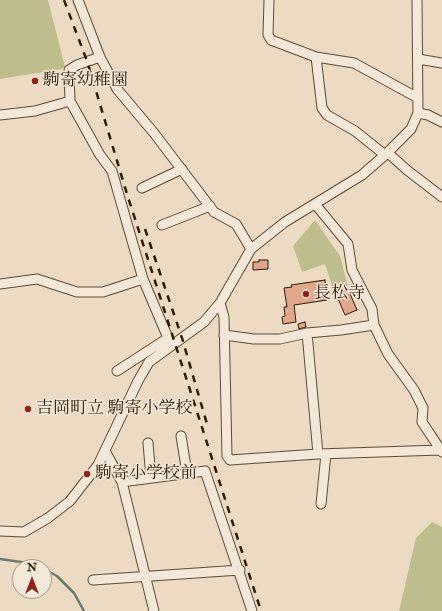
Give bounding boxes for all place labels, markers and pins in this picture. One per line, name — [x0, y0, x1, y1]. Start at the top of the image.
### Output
place label: 駒寄幼稚園 — [43, 71, 128, 91]
marker: 駒寄幼稚園 — [30, 76, 40, 86]
place label: 長松寺 — [314, 284, 365, 304]
marker: 長松寺 — [301, 289, 311, 299]
place label: 吉岡町立 駒寄小学校 — [36, 399, 193, 419]
marker: 吉岡町立 駒寄小学校 — [23, 404, 33, 414]
place label: 駒寄小学校前 — [95, 464, 197, 484]
marker: 駒寄小学校前 — [82, 469, 92, 479]

